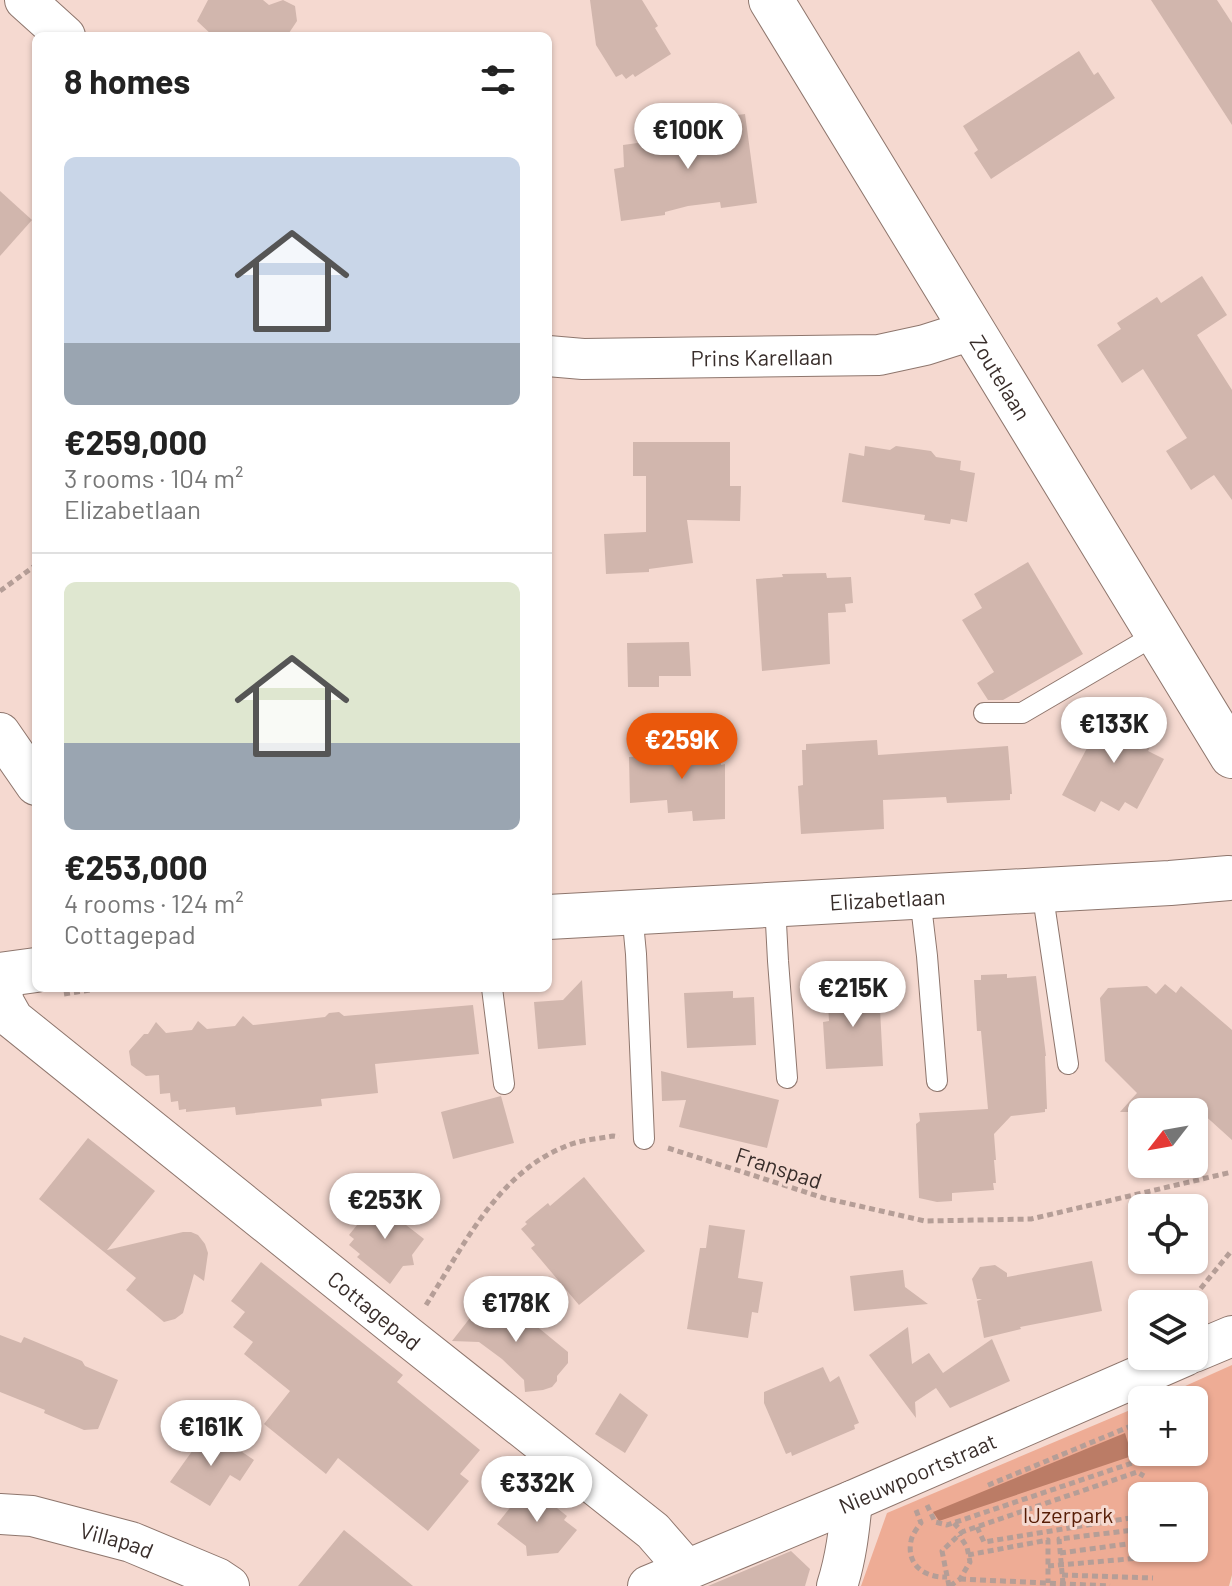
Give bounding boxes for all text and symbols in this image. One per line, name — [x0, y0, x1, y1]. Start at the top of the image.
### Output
icon: filters — [476, 58, 520, 102]
text: 8 homes — [64, 60, 190, 101]
pin: €100K — [632, 103, 744, 171]
text: €100K — [652, 113, 724, 144]
icon: home — [220, 209, 364, 353]
street label: Zoutelaan — [965, 330, 1037, 425]
street label: Prins Karellaan — [691, 343, 833, 371]
text: €259,000 — [64, 421, 207, 462]
text: 3 rooms · 104 m² — [64, 462, 243, 493]
text: Elizabetlaan — [64, 493, 201, 524]
icon: home — [220, 634, 364, 778]
pin: €133K — [1058, 697, 1170, 765]
text: €133K — [1079, 707, 1149, 738]
pin: €259K — [626, 713, 738, 781]
text: €259K — [644, 723, 720, 754]
text: €253,000 — [64, 846, 208, 887]
street label: Elizabetlaan — [829, 882, 946, 915]
text: 4 rooms · 124 m² — [64, 887, 244, 918]
text: Cottagepad — [64, 918, 196, 949]
pin: €215K — [797, 961, 909, 1029]
text: €215K — [818, 971, 888, 1002]
north arrow — [1128, 1098, 1208, 1178]
map controls — [1128, 1098, 1208, 1562]
street label: Franspad — [733, 1141, 825, 1193]
pin: €253K — [329, 1173, 441, 1241]
text: €253K — [347, 1183, 423, 1214]
button: locate — [1128, 1194, 1208, 1274]
street label: Cottagepad — [323, 1265, 426, 1355]
pin: €178K — [460, 1276, 572, 1344]
text: €178K — [482, 1286, 550, 1317]
button: layers — [1128, 1290, 1208, 1370]
button: + — [1128, 1386, 1208, 1466]
pin: €161K — [155, 1400, 267, 1468]
text: €161K — [179, 1410, 243, 1441]
street label: Nieuwpoortstraat — [834, 1427, 1000, 1518]
pin: €332K — [481, 1456, 593, 1524]
text: €332K — [499, 1466, 575, 1497]
button: − — [1128, 1482, 1208, 1562]
park label: IJzerpark — [1023, 1501, 1113, 1527]
street label: Villapad — [77, 1516, 157, 1563]

